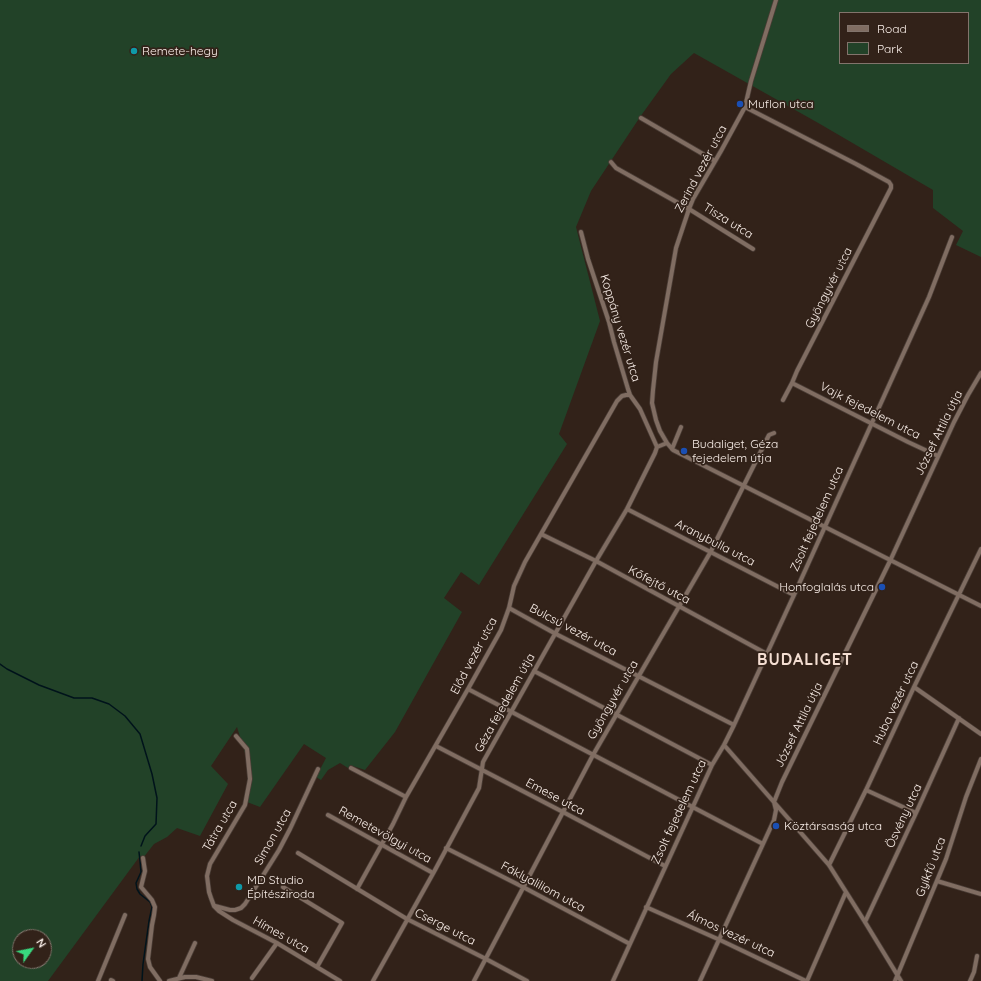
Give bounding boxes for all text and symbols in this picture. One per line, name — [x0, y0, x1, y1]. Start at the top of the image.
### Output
legend — [839, 12, 969, 64]
text: Road — [877, 21, 907, 36]
text: Park — [877, 41, 902, 56]
place label: Remete-hegy — [142, 44, 218, 58]
marker: Remete-hegy — [129, 46, 139, 56]
place label: Muflon utca — [748, 97, 814, 111]
marker: Muflon utca — [735, 99, 745, 109]
street label: Zerind vezér utca — [672, 123, 730, 215]
street label: Tisza utca — [700, 200, 756, 242]
street label: Gyöngyvér utca — [802, 245, 856, 331]
street label: Koppány vezér utca — [597, 273, 643, 383]
street label: Vajk fejedelem utca — [817, 379, 923, 443]
street label: József Attila útja — [912, 388, 966, 478]
place label: Budaliget, Géza fejedelem útja — [692, 437, 778, 465]
marker: Budaliget, Géza fejedelem útja — [679, 446, 689, 456]
street label: Zsolt fejedelem utca — [787, 464, 847, 574]
street label: Aranybulla utca — [673, 517, 757, 569]
street label: Kőfejtő utca — [626, 563, 692, 607]
place label: Honfoglalás utca — [779, 580, 874, 594]
marker: Honfoglalás utca — [877, 582, 887, 592]
street label: Bulcsú vezér utca — [527, 601, 619, 659]
street label: Előd vezér utca — [448, 615, 500, 697]
district label: BUDALIGET — [757, 650, 853, 670]
street label: Géza fejedelem útja — [472, 651, 538, 755]
street label: Gyöngyvér utca — [585, 658, 641, 742]
street label: Huba vezér utca — [870, 659, 922, 747]
street label: József Attila útja — [772, 680, 826, 770]
street label: Zsolt fejedelem utca — [649, 758, 709, 866]
street label: Emese utca — [523, 775, 587, 819]
street label: Ösvény utca — [883, 782, 925, 850]
street label: Tátra utca — [200, 798, 240, 854]
street label: Remetevölgyi utca — [336, 804, 434, 866]
street label: Simon utca — [252, 806, 294, 868]
place label: Köztársaság utca — [784, 819, 882, 833]
marker: Köztársaság utca — [771, 821, 781, 831]
street label: Gyíkfű utca — [913, 835, 949, 899]
street label: Fáklyaliliom utca — [498, 859, 588, 915]
place label: MD Studio Építésziroda — [247, 873, 315, 901]
marker: MD Studio Építésziroda — [234, 882, 244, 892]
street label: Cserge utca — [412, 906, 478, 948]
street label: Álmos vezér utca — [685, 907, 777, 961]
street label: Hímes utca — [250, 914, 312, 956]
north arrow — [12, 929, 52, 969]
text: N — [33, 936, 49, 950]

